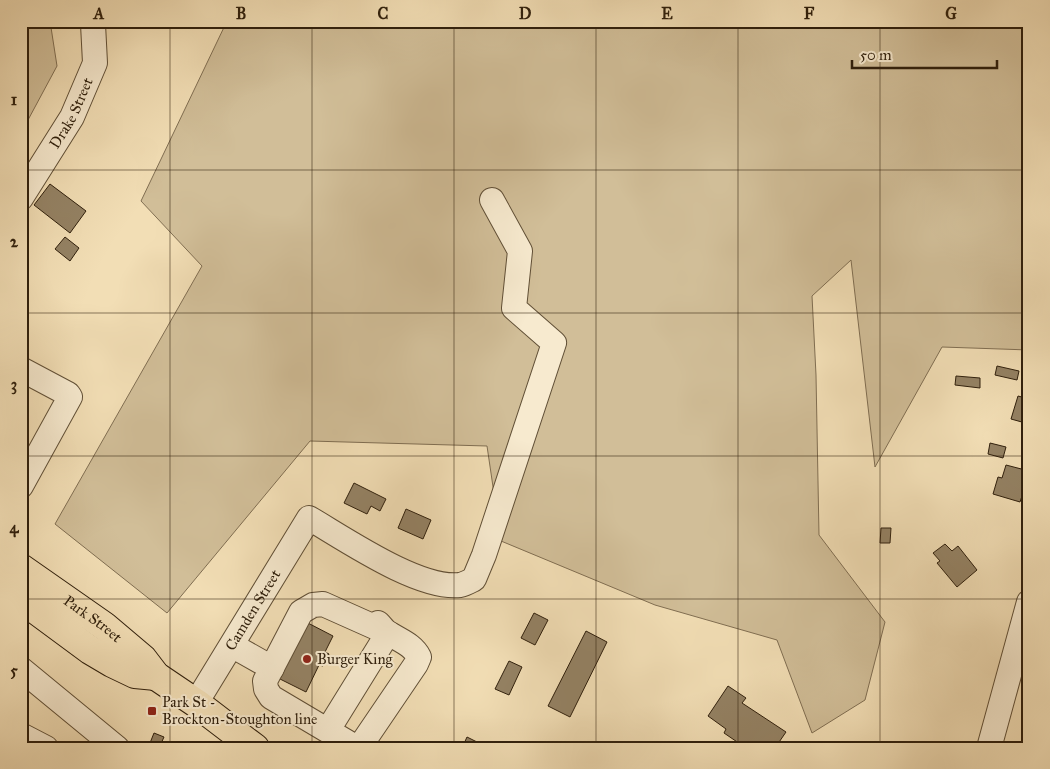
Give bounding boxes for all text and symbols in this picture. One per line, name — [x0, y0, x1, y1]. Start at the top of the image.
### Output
text: A — [93, 4, 105, 23]
text: B — [236, 4, 246, 23]
text: C — [378, 4, 389, 23]
text: D — [519, 4, 532, 23]
text: E — [661, 4, 673, 23]
text: F — [804, 4, 815, 23]
text: G — [945, 4, 957, 23]
scale bar — [852, 38, 998, 70]
text: 50 m — [860, 46, 892, 64]
street label: Drake Street — [46, 74, 97, 152]
text: 1 — [11, 90, 18, 109]
text: 2 — [10, 232, 19, 251]
text: 3 — [11, 375, 17, 395]
text: 4 — [10, 518, 20, 538]
street label: Camden Street — [221, 566, 285, 654]
street label: Park Street — [60, 592, 126, 647]
place label: Burger King — [317, 650, 394, 668]
marker: Burger King — [301, 653, 313, 665]
text: 5 — [10, 661, 18, 680]
place label: Park St - Brockton-Stoughton line — [162, 693, 317, 728]
marker: Park St - Brockton-Stoughton line — [146, 705, 158, 717]

